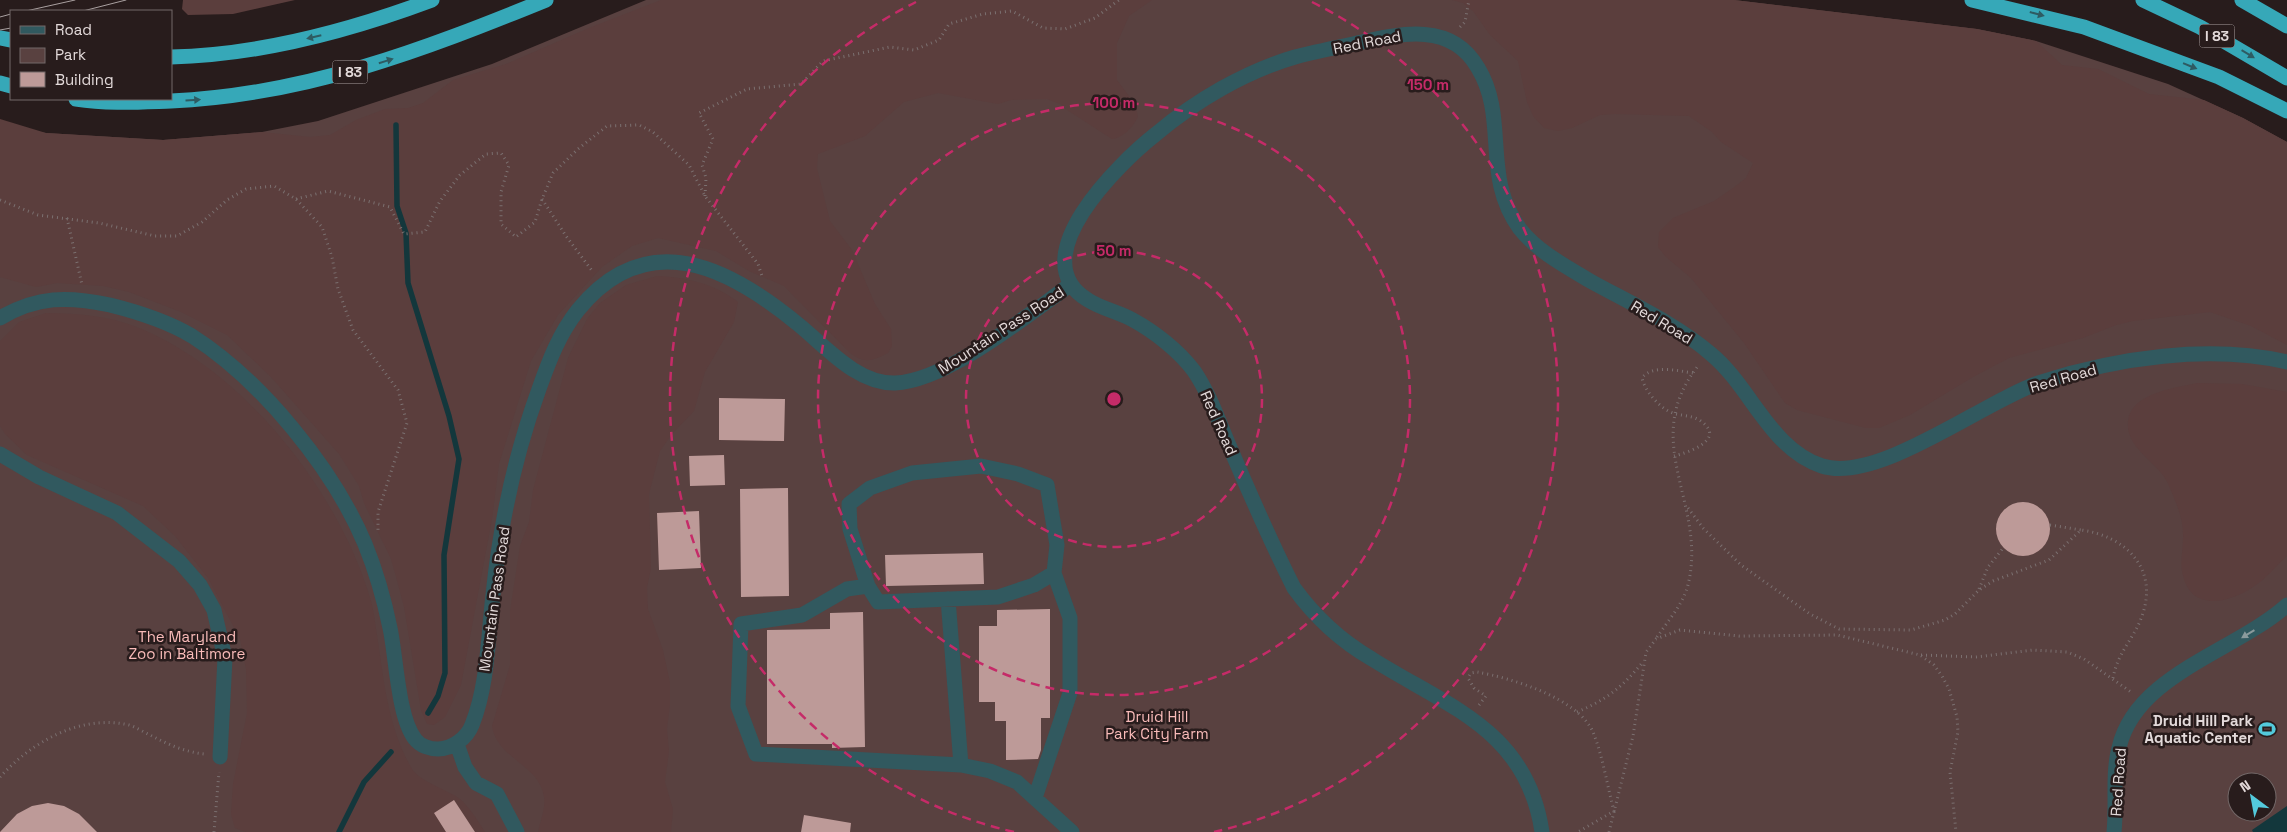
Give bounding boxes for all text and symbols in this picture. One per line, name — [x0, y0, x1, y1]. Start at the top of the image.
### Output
legend — [10, 10, 172, 100]
one-way arrow — [2029, 10, 2044, 18]
text: Road — [55, 20, 92, 39]
road number: I 83 — [2200, 24, 2234, 48]
street label: Red Road — [1331, 26, 1403, 58]
one-way arrow — [306, 33, 321, 41]
text: Park — [55, 45, 86, 64]
one-way arrow — [2242, 50, 2255, 59]
one-way arrow — [379, 57, 394, 64]
road number: I 83 — [332, 61, 368, 84]
one-way arrow — [2183, 62, 2197, 70]
text: Building — [55, 70, 114, 89]
text: 150 m — [1407, 75, 1449, 94]
text: 100 m — [1093, 93, 1135, 112]
one-way arrow — [185, 95, 201, 103]
text: 50 m — [1096, 241, 1132, 260]
street label: Mountain Pass Road — [934, 282, 1068, 378]
street label: Red Road — [1628, 296, 1696, 348]
street label: Red Road — [2027, 359, 2099, 397]
street label: Red Road — [1196, 388, 1242, 458]
centre of rings — [1105, 390, 1123, 408]
street label: Mountain Pass Road — [474, 525, 514, 673]
park label: The Maryland Zoo in Baltimore — [129, 627, 246, 663]
one-way arrow — [2241, 629, 2254, 638]
park label: Druid Hill Park City Farm — [1105, 707, 1209, 743]
place label: Druid Hill Park Aquatic Center — [2145, 711, 2254, 747]
sports icon: Druid Hill Park Aquatic Center — [2257, 719, 2277, 739]
street label: Red Road — [2106, 747, 2130, 817]
north arrow — [2227, 772, 2277, 822]
text: N — [2236, 776, 2254, 796]

